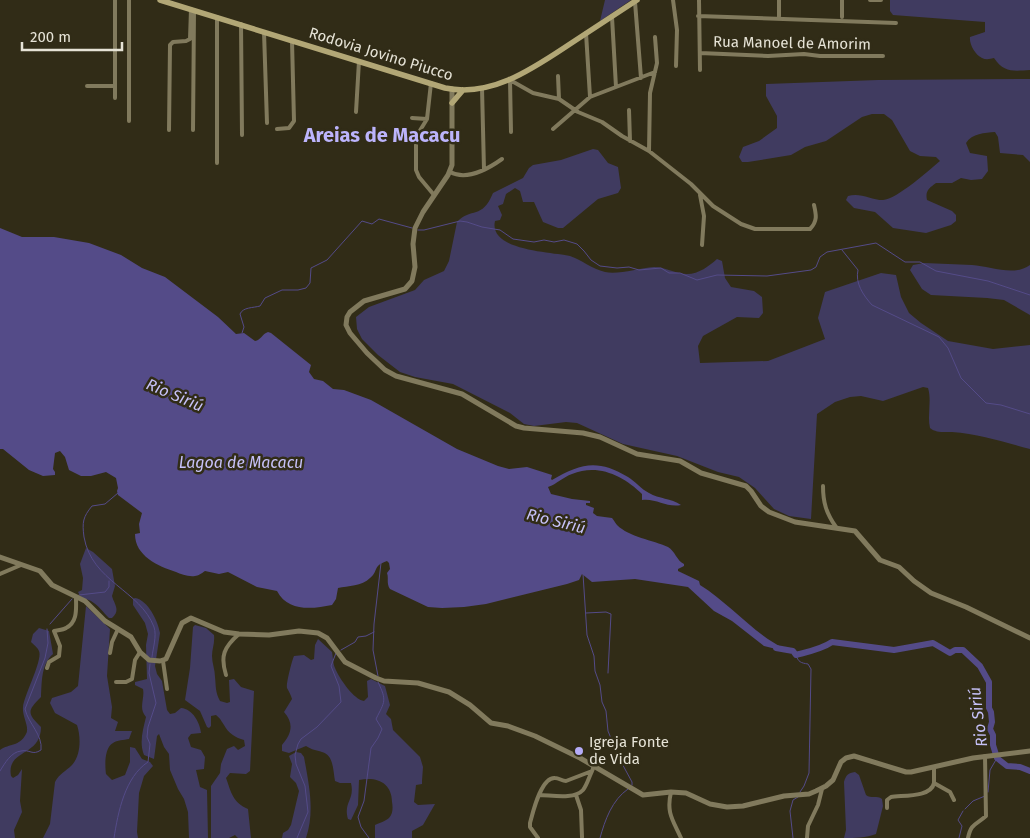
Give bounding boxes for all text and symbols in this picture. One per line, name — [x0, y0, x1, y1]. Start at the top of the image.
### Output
scale bar — [22, 20, 122, 52]
street label: Rodovia Jovino Piucco — [307, 24, 455, 84]
text: 200 m — [30, 28, 71, 46]
street label: Rua Manoel de Amorim — [713, 33, 871, 53]
district label: Areias de Macacu — [303, 123, 460, 147]
water label: Rio Siriú — [144, 374, 206, 416]
water label: Lagoa de Macacu — [179, 453, 303, 472]
water label: Rio Siriú — [524, 504, 588, 538]
water label: Rio Siriú — [965, 686, 991, 748]
place label: Igreja Fonte de Vida — [589, 733, 669, 768]
marker: Igreja Fonte de Vida — [573, 745, 585, 757]

